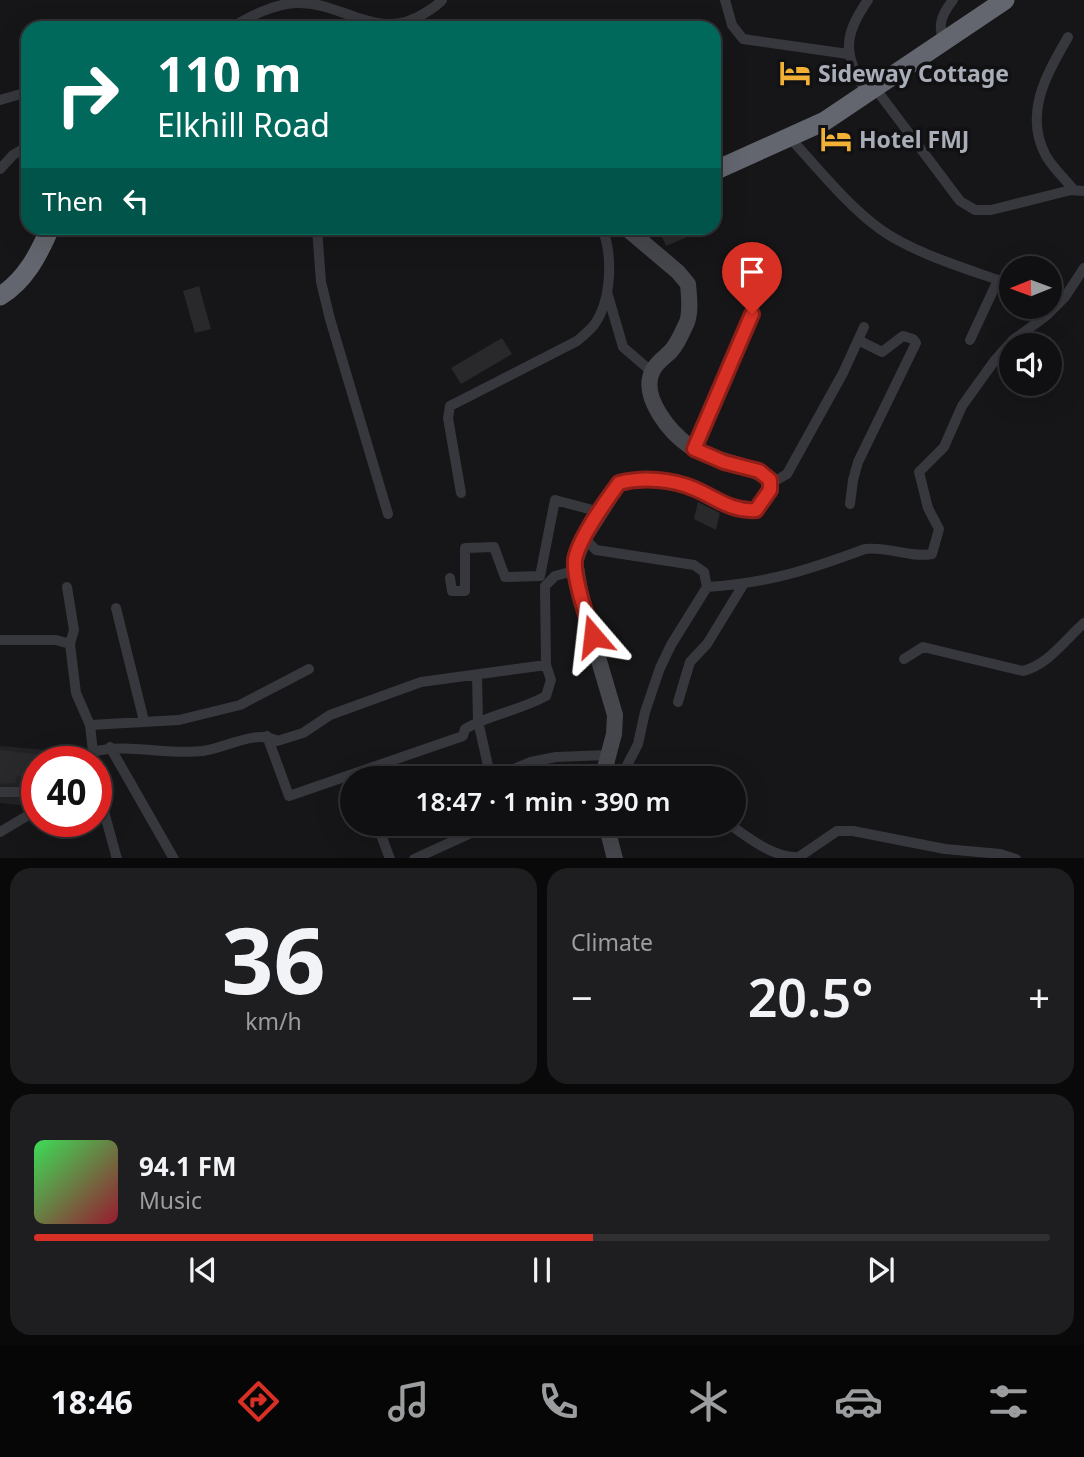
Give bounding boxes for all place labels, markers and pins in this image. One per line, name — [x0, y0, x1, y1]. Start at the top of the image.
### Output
hotel icon: Sideway Cottage — [778, 56, 812, 90]
place label: Sideway Cottage — [818, 57, 1009, 89]
hotel icon: Hotel FMJ — [819, 122, 853, 156]
place label: Hotel FMJ — [859, 123, 969, 155]
pin — [722, 242, 782, 314]

